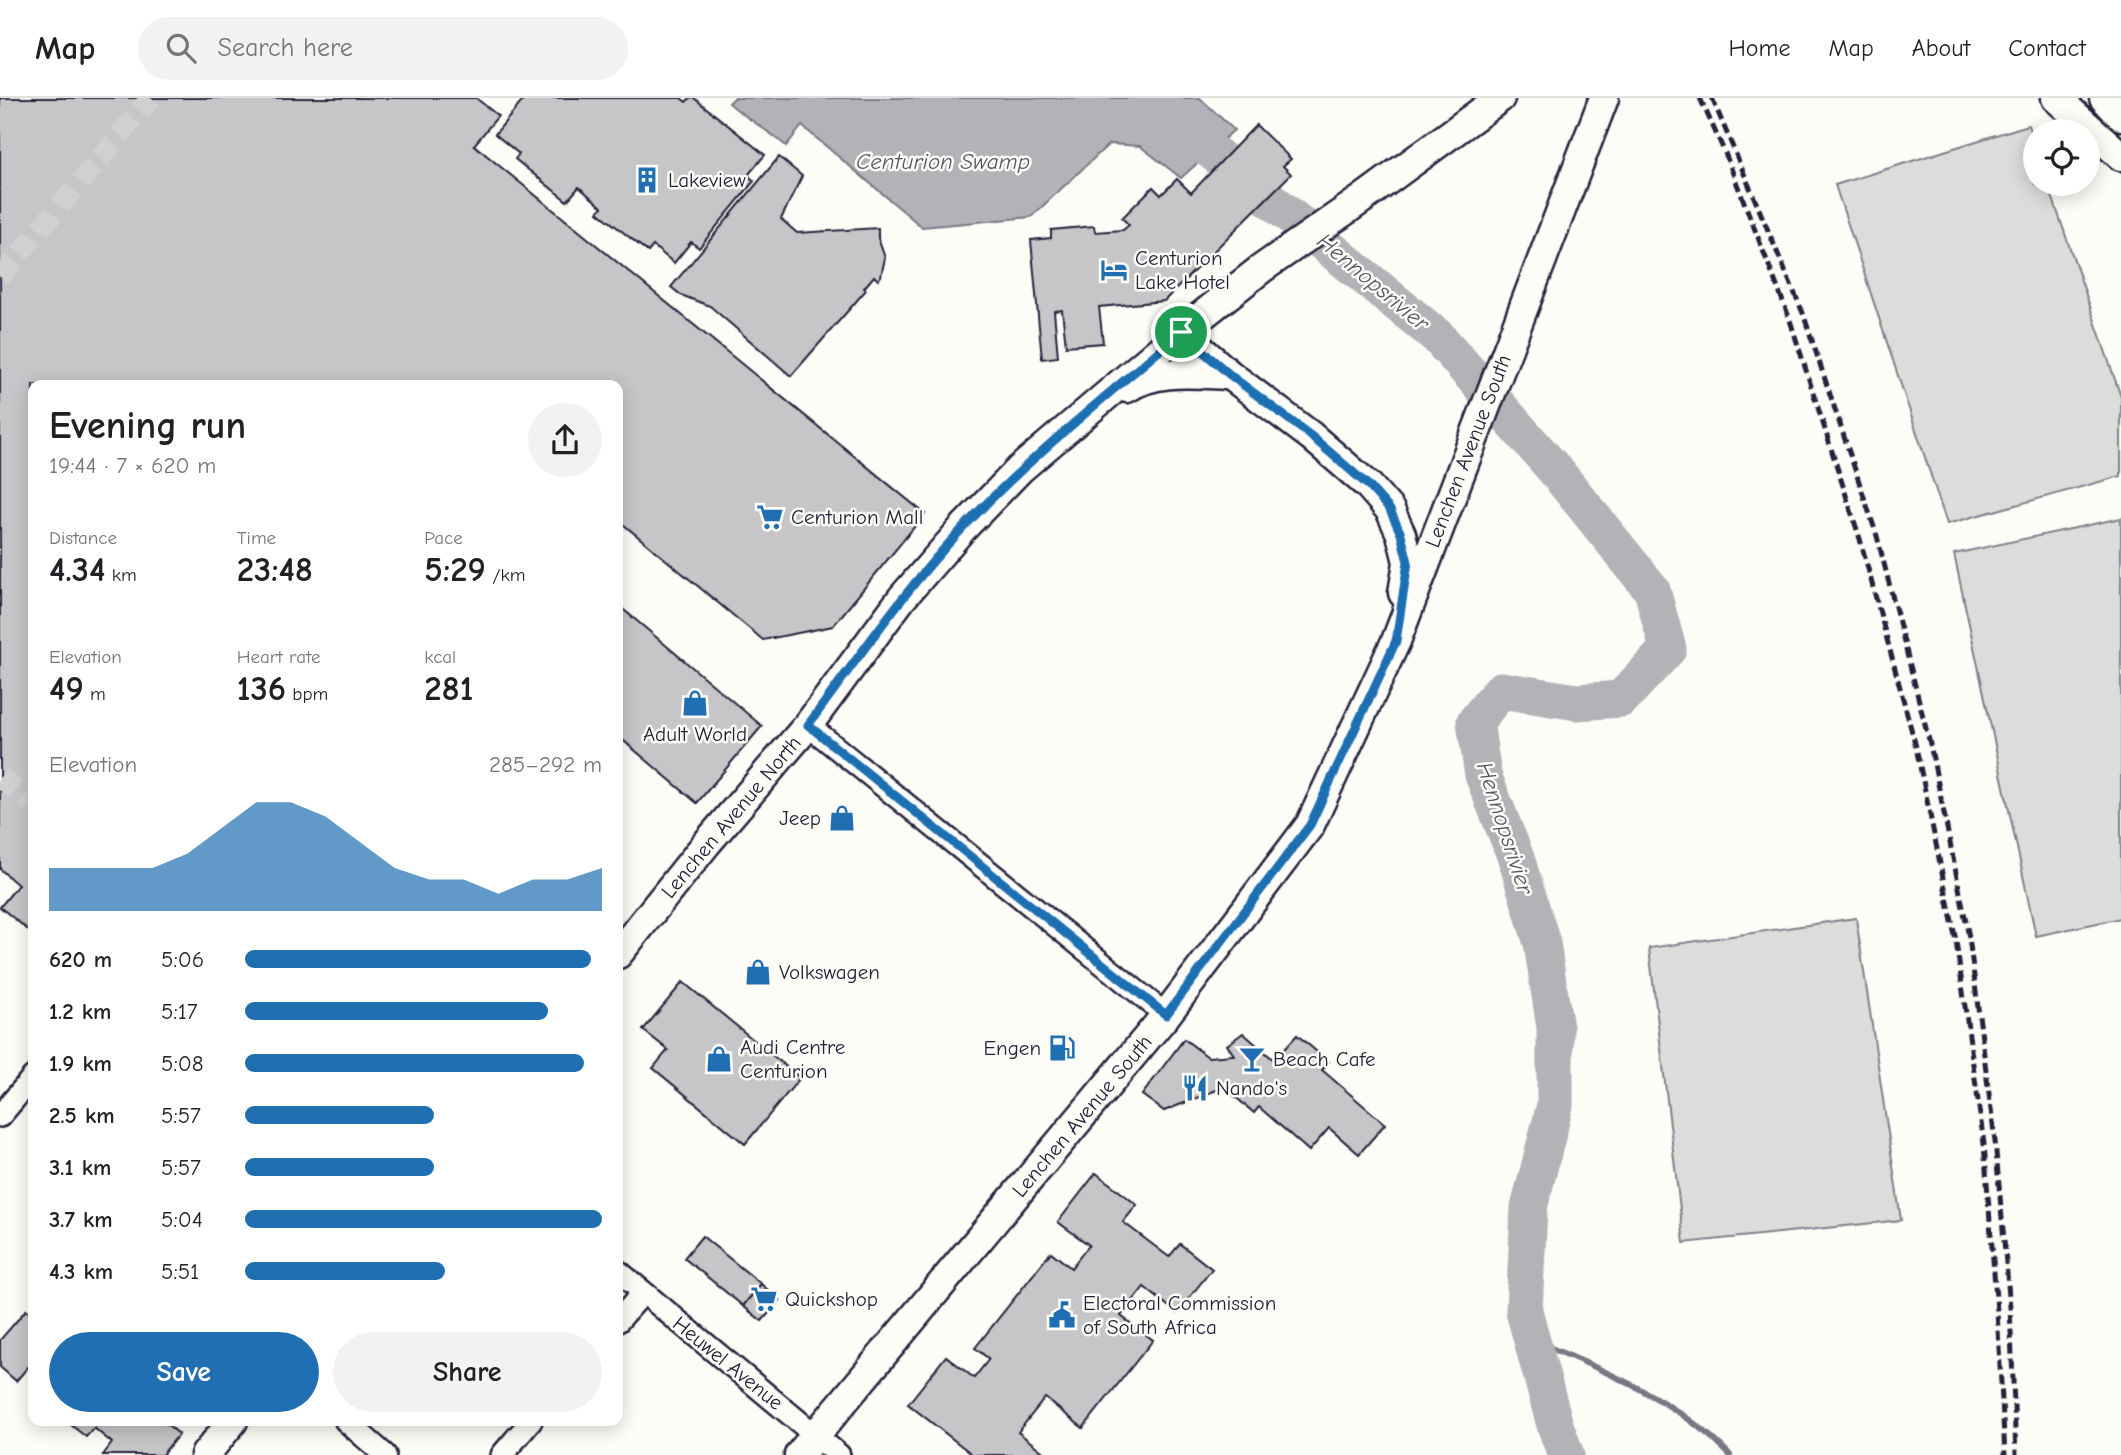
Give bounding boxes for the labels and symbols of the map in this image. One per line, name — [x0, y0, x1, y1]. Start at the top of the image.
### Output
water label: Centurion Swamp — [856, 148, 1030, 175]
building icon: Lakeview — [632, 165, 662, 195]
place label: Lakeview — [668, 168, 746, 192]
water label: Hennopsrivier — [1312, 227, 1435, 337]
place label: Centurion Lake Hotel — [1135, 246, 1230, 294]
hotel icon: Centurion Lake Hotel — [1099, 255, 1129, 285]
pin — [1151, 302, 1211, 362]
street label: Lenchen Avenue South — [1420, 351, 1516, 551]
supermarket icon: Centurion Mall — [755, 502, 785, 532]
place label: Centurion Mall — [791, 505, 923, 529]
shop icon: Adult World — [680, 688, 710, 718]
place label: Adult World — [643, 722, 747, 746]
street label: Lenchen Avenue North — [656, 731, 806, 903]
water label: Hennopsrivier — [1471, 758, 1539, 898]
shop icon: Jeep — [827, 803, 857, 833]
place label: Jeep — [779, 806, 821, 830]
shop icon: Volkswagen — [743, 957, 773, 987]
place label: Volkswagen — [779, 960, 880, 984]
street label: Lenchen Avenue South — [1007, 1030, 1157, 1202]
fuel station icon: Engen — [1047, 1033, 1077, 1063]
place label: Audi Centre Centurion — [740, 1035, 845, 1083]
place label: Engen — [983, 1036, 1041, 1060]
shop icon: Audi Centre Centurion — [704, 1044, 734, 1074]
bar icon: Beach Cafe — [1237, 1044, 1267, 1074]
place label: Beach Cafe — [1273, 1047, 1376, 1071]
restaurant icon: Nando's — [1180, 1073, 1210, 1103]
place label: Nando's — [1216, 1076, 1287, 1100]
supermarket icon: Quickshop — [749, 1284, 779, 1314]
place label: Quickshop — [785, 1287, 878, 1311]
place label: Electoral Commission of South Africa — [1083, 1291, 1276, 1339]
public building icon: Electoral Commission of South Africa — [1047, 1300, 1077, 1330]
street label: Heuwel Avenue — [668, 1311, 788, 1415]

